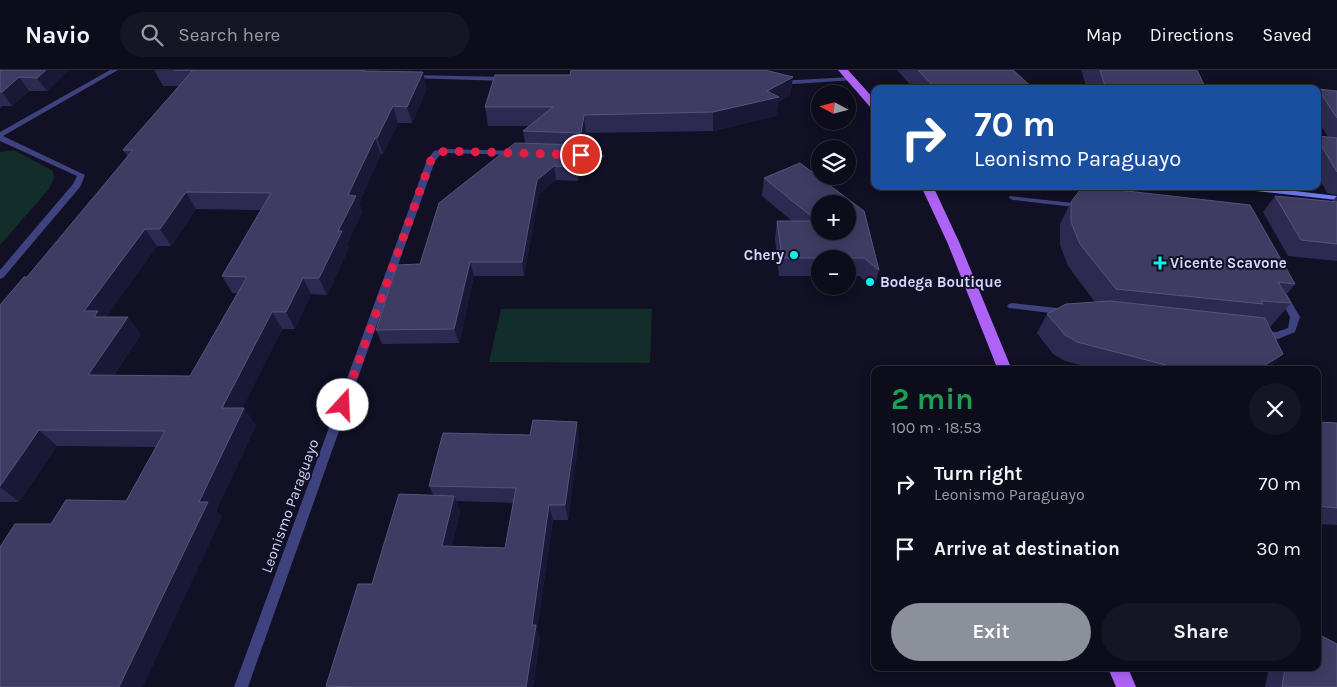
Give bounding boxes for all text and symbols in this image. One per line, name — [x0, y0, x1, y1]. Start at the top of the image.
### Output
search box — [120, 12, 470, 57]
text: Navio — [25, 21, 90, 49]
icon: search — [138, 21, 166, 49]
text: Search here — [178, 24, 280, 46]
text: Map — [1086, 24, 1122, 46]
text: Directions — [1150, 24, 1234, 46]
text: Saved — [1262, 24, 1312, 46]
north arrow — [811, 85, 856, 130]
map controls — [811, 85, 856, 295]
text: 70 m — [974, 104, 1056, 145]
icon: right — [891, 105, 956, 170]
pin — [560, 134, 602, 176]
button: layers — [811, 140, 856, 185]
icon: arrive — [567, 141, 595, 169]
text: Leonismo Paraguayo — [974, 146, 1181, 172]
button: + — [811, 195, 856, 240]
place label: Chery — [744, 246, 784, 264]
marker: Chery — [788, 249, 800, 261]
button: − — [811, 250, 856, 295]
place label: Vicente Scavone — [1170, 254, 1287, 272]
marker: Vicente Scavone — [1154, 257, 1166, 269]
place label: Bodega Boutique — [880, 273, 1002, 291]
marker: Bodega Boutique — [864, 276, 876, 288]
position arrow — [316, 378, 368, 430]
text: 2 min — [891, 381, 974, 417]
button: close — [1249, 383, 1301, 435]
text: 100 m · 18:53 — [891, 418, 982, 437]
street label: Leonismo Paraguayo — [257, 437, 323, 575]
text: Turn right — [934, 463, 1023, 485]
icon: right — [891, 470, 919, 498]
text: 70 m — [1259, 473, 1301, 495]
text: Leonismo Paraguayo — [934, 485, 1085, 504]
icon: arrive — [891, 535, 919, 563]
text: Arrive at destination — [934, 538, 1120, 560]
text: 30 m — [1256, 538, 1301, 560]
button: Exit — [891, 603, 1091, 661]
button: Share — [1101, 603, 1301, 661]

